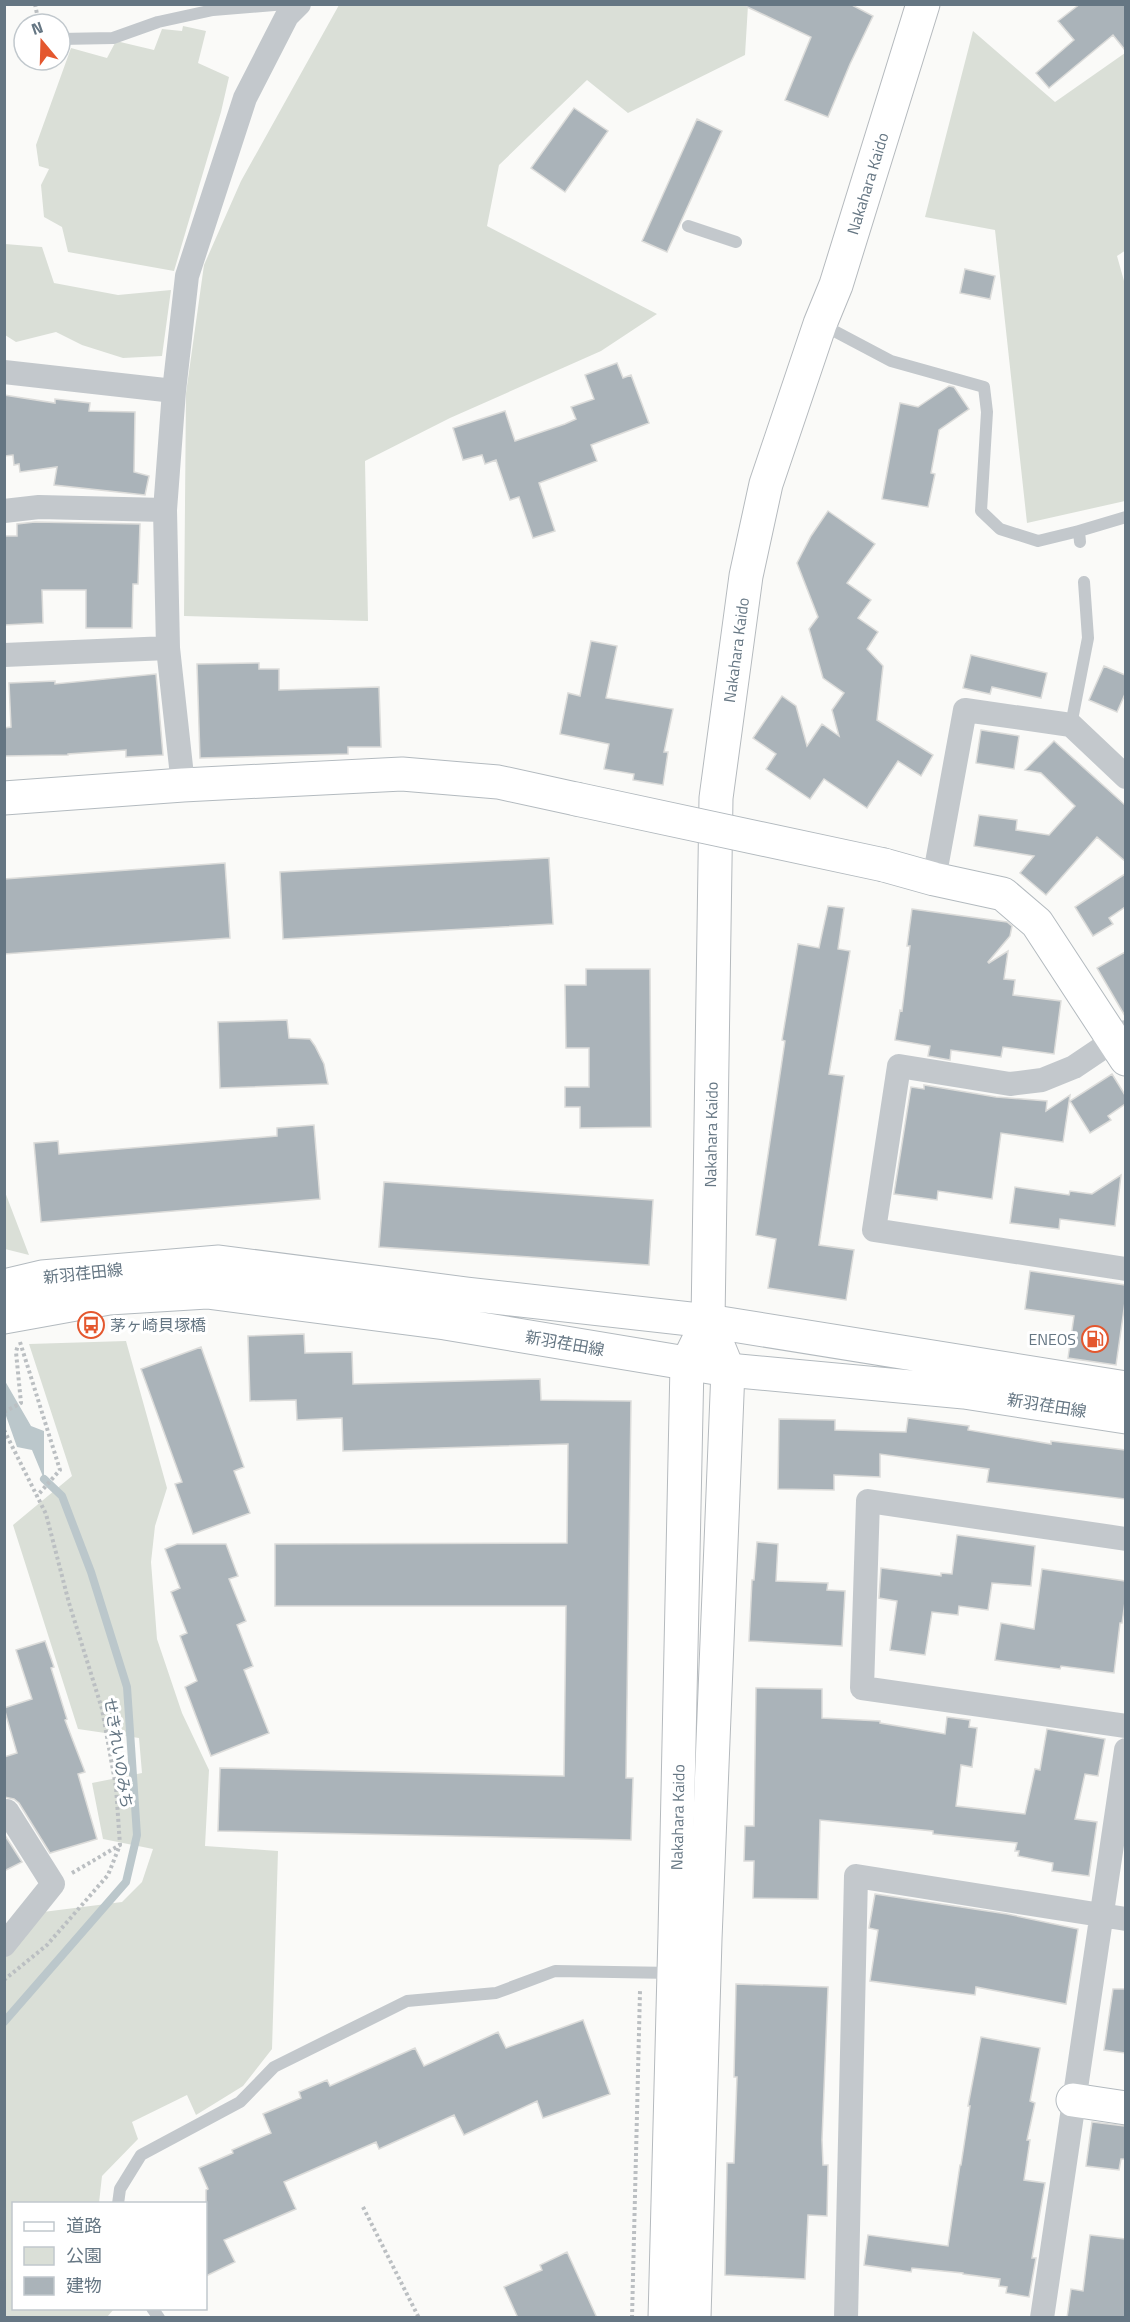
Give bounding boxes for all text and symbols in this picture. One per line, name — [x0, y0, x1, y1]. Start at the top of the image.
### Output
north arrow — [12, 12, 72, 72]
text: N — [28, 15, 46, 41]
street label: Nakahara Kaido — [840, 129, 895, 238]
street label: Nakahara Kaido — [717, 596, 755, 704]
street label: Nakahara Kaido — [698, 1081, 724, 1188]
street label: 新羽荏田線 — [42, 1257, 124, 1289]
bus stop icon: 茅ヶ崎貝塚橋 — [76, 1310, 106, 1340]
place label: 茅ヶ崎貝塚橋 — [110, 1313, 206, 1337]
street label: 新羽荏田線 — [524, 1324, 606, 1362]
fuel station icon: ENEOS — [1080, 1324, 1110, 1354]
place label: ENEOS — [1028, 1327, 1076, 1351]
street label: 新羽荏田線 — [1006, 1387, 1088, 1423]
street label: せきれいのみち — [98, 1696, 140, 1810]
street label: Nakahara Kaido — [664, 1764, 691, 1870]
legend — [12, 2202, 207, 2310]
text: 道路 — [66, 2212, 102, 2239]
text: 公園 — [66, 2242, 102, 2269]
text: 建物 — [66, 2272, 102, 2299]

